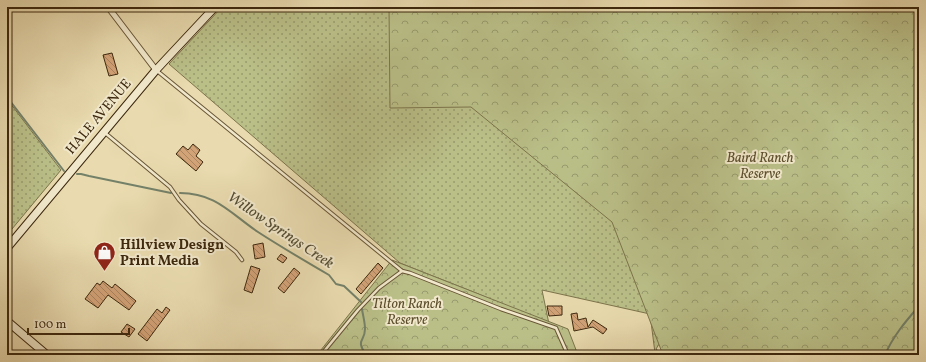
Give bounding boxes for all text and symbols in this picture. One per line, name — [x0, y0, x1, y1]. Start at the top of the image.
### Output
street label: HALE AVENUE — [62, 75, 136, 159]
park label: Baird Ranch Reserve — [726, 149, 794, 184]
water label: Willow Springs Creek — [222, 187, 338, 275]
place label: Hillview Design Print Media — [120, 236, 224, 271]
shop icon: Hillview Design Print Media — [92, 240, 118, 273]
park label: Tilton Ranch Reserve — [372, 295, 442, 330]
scale bar — [28, 310, 129, 336]
text: 100 m — [34, 317, 67, 333]

